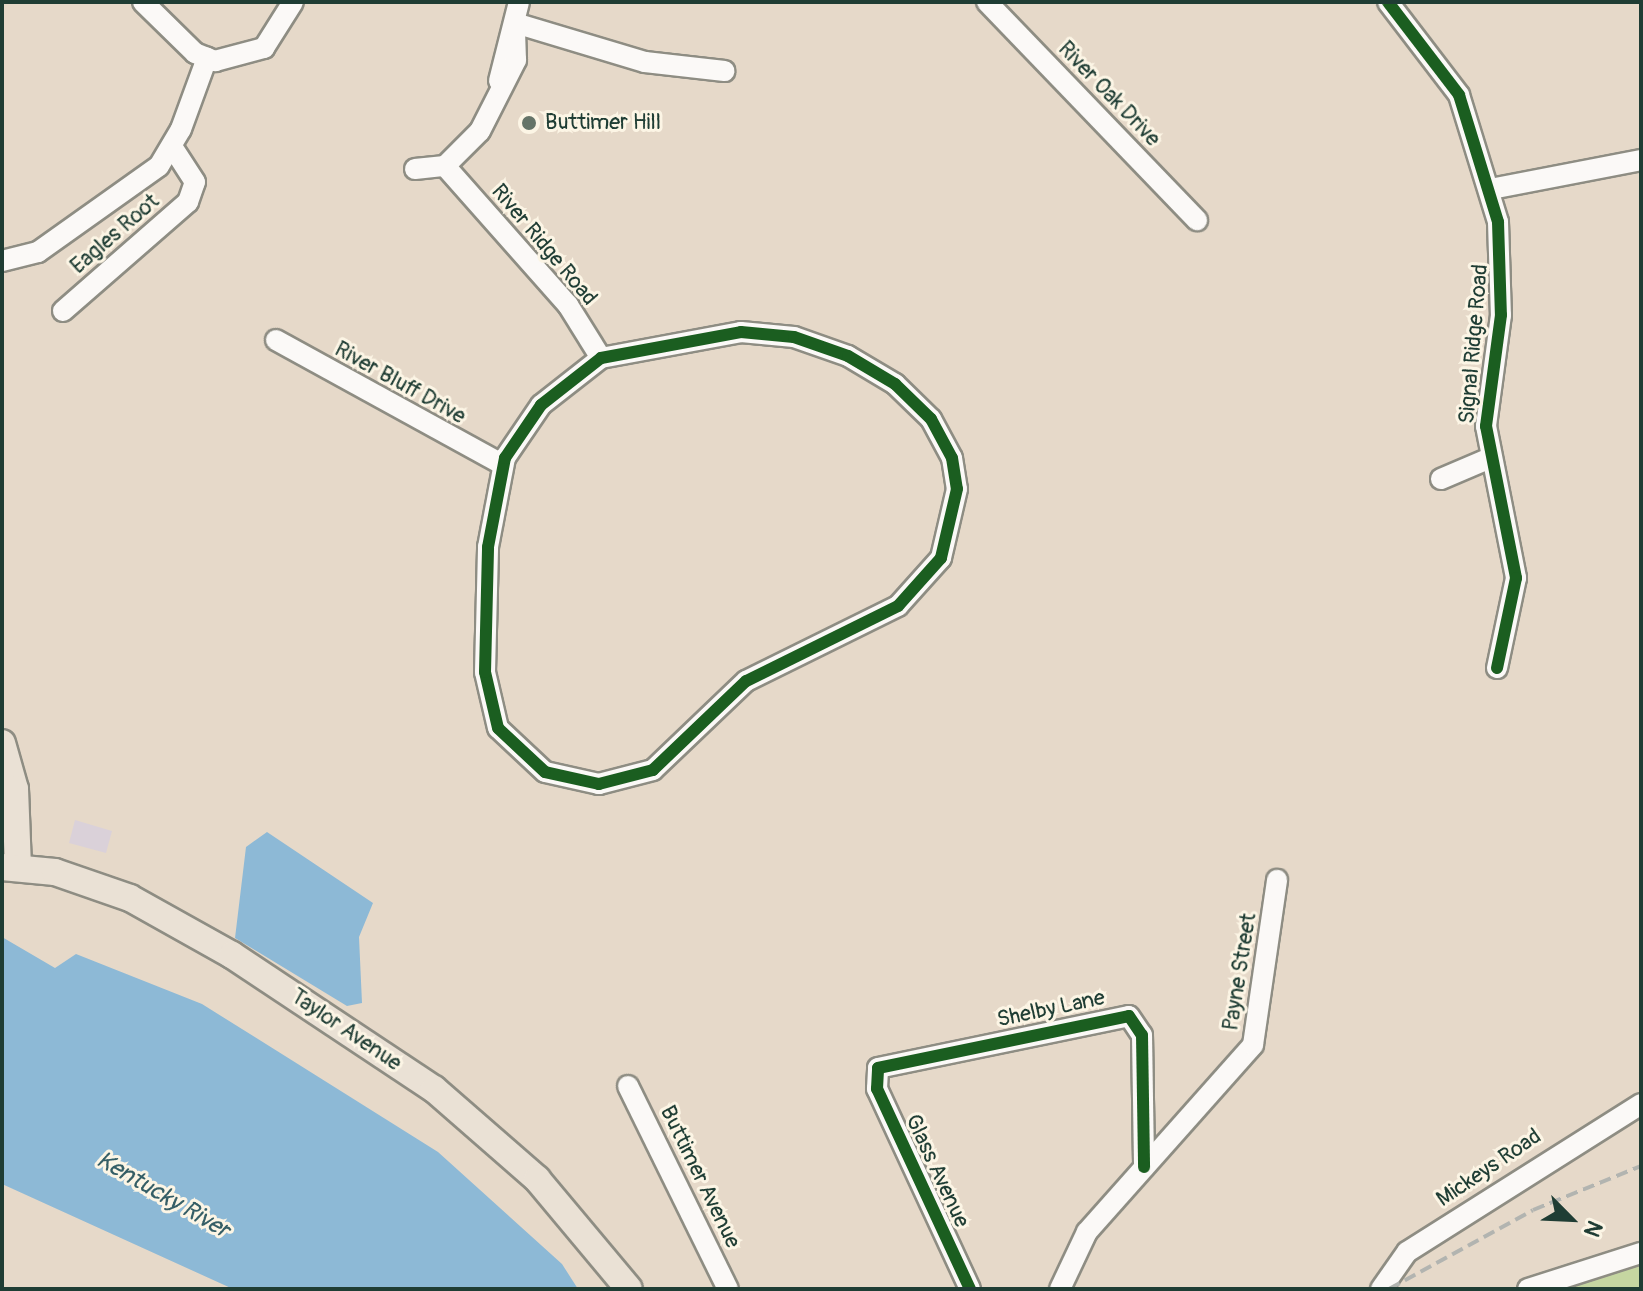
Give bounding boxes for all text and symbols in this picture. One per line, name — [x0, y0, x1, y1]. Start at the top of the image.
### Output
street label: River Oak Drive — [1052, 36, 1166, 152]
place label: Buttimer Hill — [545, 110, 661, 136]
marker: Buttimer Hill — [520, 114, 538, 132]
street label: River Ridge Road — [486, 179, 602, 311]
street label: Eagles Root — [65, 188, 165, 280]
street label: Signal Ridge Road — [1454, 263, 1494, 425]
street label: River Bluff Drive — [330, 336, 470, 430]
street label: Payne Street — [1218, 911, 1262, 1033]
street label: Taylor Avenue — [286, 983, 406, 1077]
street label: Shelby Lane — [995, 985, 1107, 1033]
street label: Buttimer Avenue — [654, 1101, 746, 1253]
street label: Glass Avenue — [899, 1110, 975, 1232]
street label: Mickeys Road — [1432, 1123, 1546, 1213]
water label: Kentucky River — [91, 1145, 235, 1245]
north arrow — [1531, 1179, 1611, 1259]
text: N — [1577, 1216, 1609, 1241]

